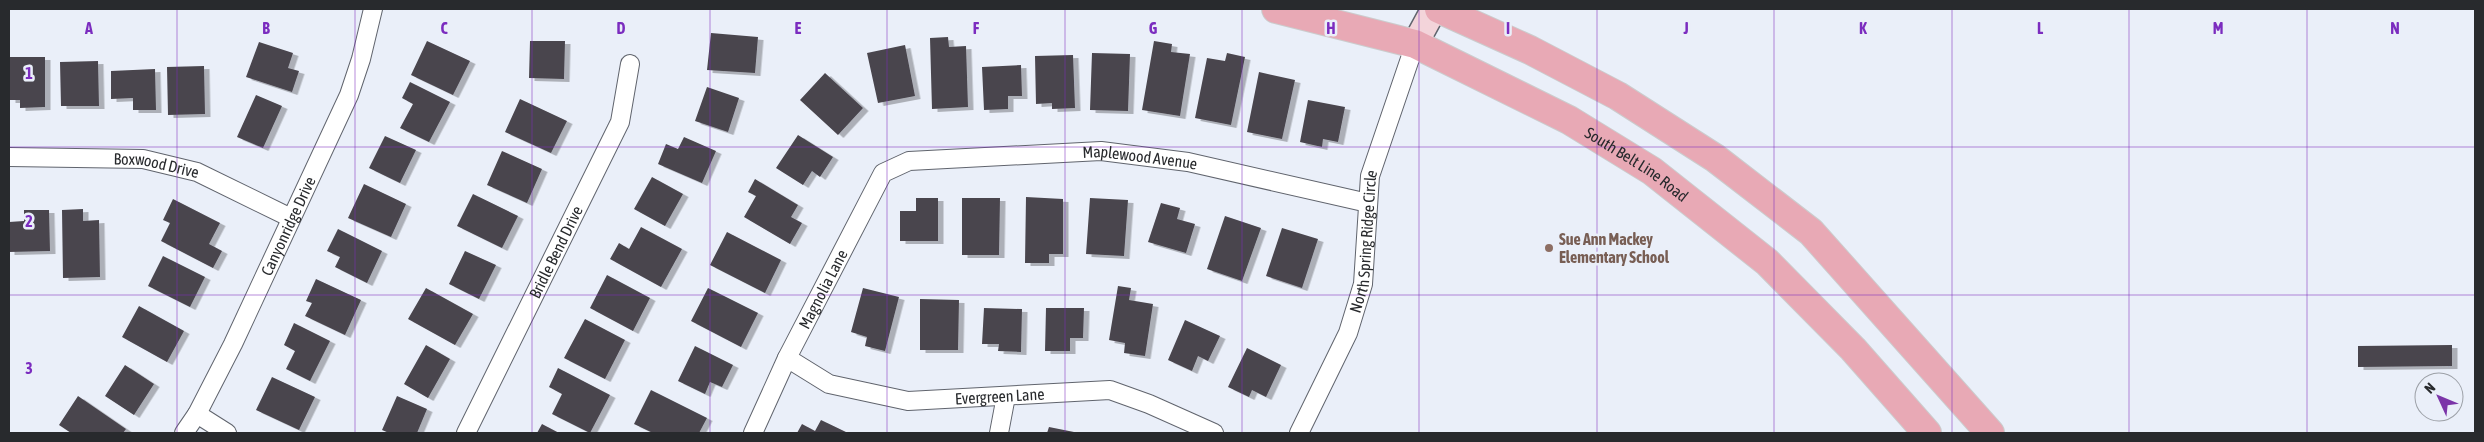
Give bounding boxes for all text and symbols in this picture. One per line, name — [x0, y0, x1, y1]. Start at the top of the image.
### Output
text: A — [84, 19, 93, 37]
text: B — [262, 19, 270, 37]
text: C — [440, 19, 448, 37]
text: D — [617, 19, 626, 37]
text: E — [795, 19, 802, 37]
text: F — [973, 19, 980, 37]
text: G — [1149, 19, 1158, 37]
text: H — [1326, 19, 1336, 37]
text: I — [1506, 19, 1510, 37]
text: J — [1682, 19, 1689, 37]
text: K — [1859, 19, 1867, 37]
text: L — [2037, 19, 2044, 37]
text: M — [2213, 19, 2223, 37]
text: N — [2390, 19, 2400, 37]
text: 1 — [25, 64, 33, 82]
street label: South Belt Line Road — [1582, 123, 1692, 205]
street label: Maplewood Avenue — [1082, 142, 1199, 173]
street label: Boxwood Drive — [113, 150, 201, 181]
street label: North Spring Ridge Circle — [1346, 167, 1381, 315]
street label: Canyonridge Drive — [257, 173, 319, 278]
street label: Bridle Bend Drive — [525, 203, 586, 301]
text: 2 — [25, 212, 33, 230]
place label: Sue Ann Mackey Elementary School — [1559, 230, 1670, 266]
marker: Sue Ann Mackey Elementary School — [1543, 242, 1555, 254]
street label: Magnolia Lane — [795, 246, 851, 332]
text: 3 — [25, 359, 33, 377]
north arrow — [2414, 372, 2464, 422]
text: N — [2421, 379, 2438, 396]
street label: Evergreen Lane — [954, 385, 1045, 407]

